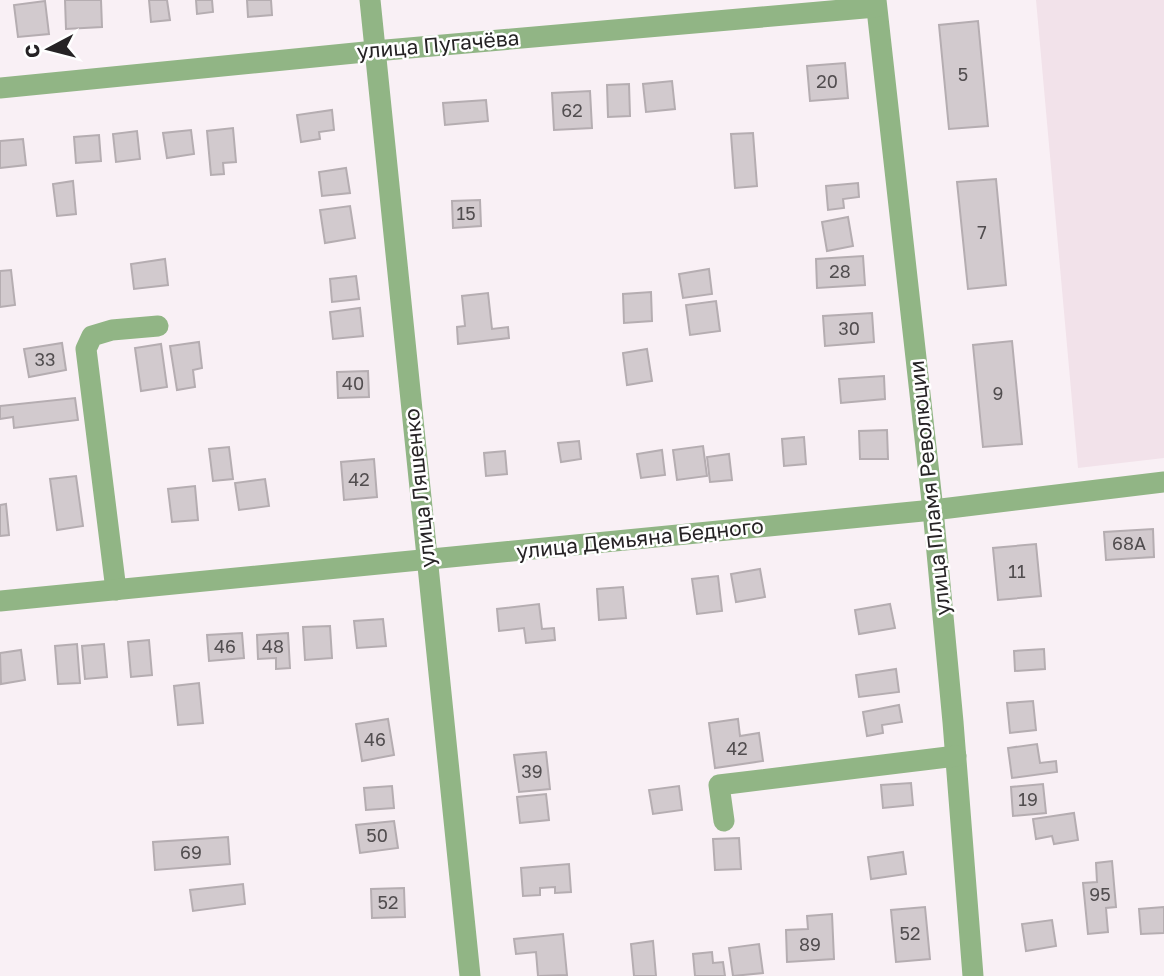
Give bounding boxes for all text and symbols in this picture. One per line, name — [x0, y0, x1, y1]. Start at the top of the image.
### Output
north arrow — [14, 14, 84, 84]
street label: улица Пугачёва — [356, 24, 520, 64]
text: С — [19, 43, 44, 59]
house number: 5 — [958, 63, 968, 85]
house number: 20 — [816, 70, 838, 92]
house number: 62 — [561, 99, 583, 121]
house number: 15 — [456, 202, 476, 224]
house number: 7 — [977, 221, 987, 243]
house number: 28 — [829, 260, 851, 282]
house number: 30 — [838, 317, 860, 339]
house number: 33 — [34, 348, 56, 370]
street label: улица Пламя Революции — [903, 359, 955, 617]
house number: 40 — [342, 372, 364, 394]
house number: 9 — [993, 382, 1003, 404]
street label: улица Ляшенко — [398, 407, 440, 569]
house number: 42 — [348, 468, 370, 490]
street label: улица Демьяна Бедного — [515, 512, 765, 564]
house number: 68А — [1112, 532, 1146, 554]
house number: 11 — [1008, 560, 1026, 582]
house number: 46 — [214, 635, 236, 657]
house number: 48 — [262, 635, 284, 657]
house number: 46 — [364, 728, 386, 750]
house number: 42 — [726, 737, 748, 759]
house number: 39 — [521, 760, 543, 782]
house number: 19 — [1018, 788, 1038, 810]
house number: 50 — [366, 824, 388, 846]
house number: 69 — [180, 841, 202, 863]
house number: 95 — [1089, 883, 1111, 905]
house number: 52 — [378, 891, 398, 913]
house number: 52 — [900, 922, 920, 944]
house number: 89 — [799, 933, 821, 955]

